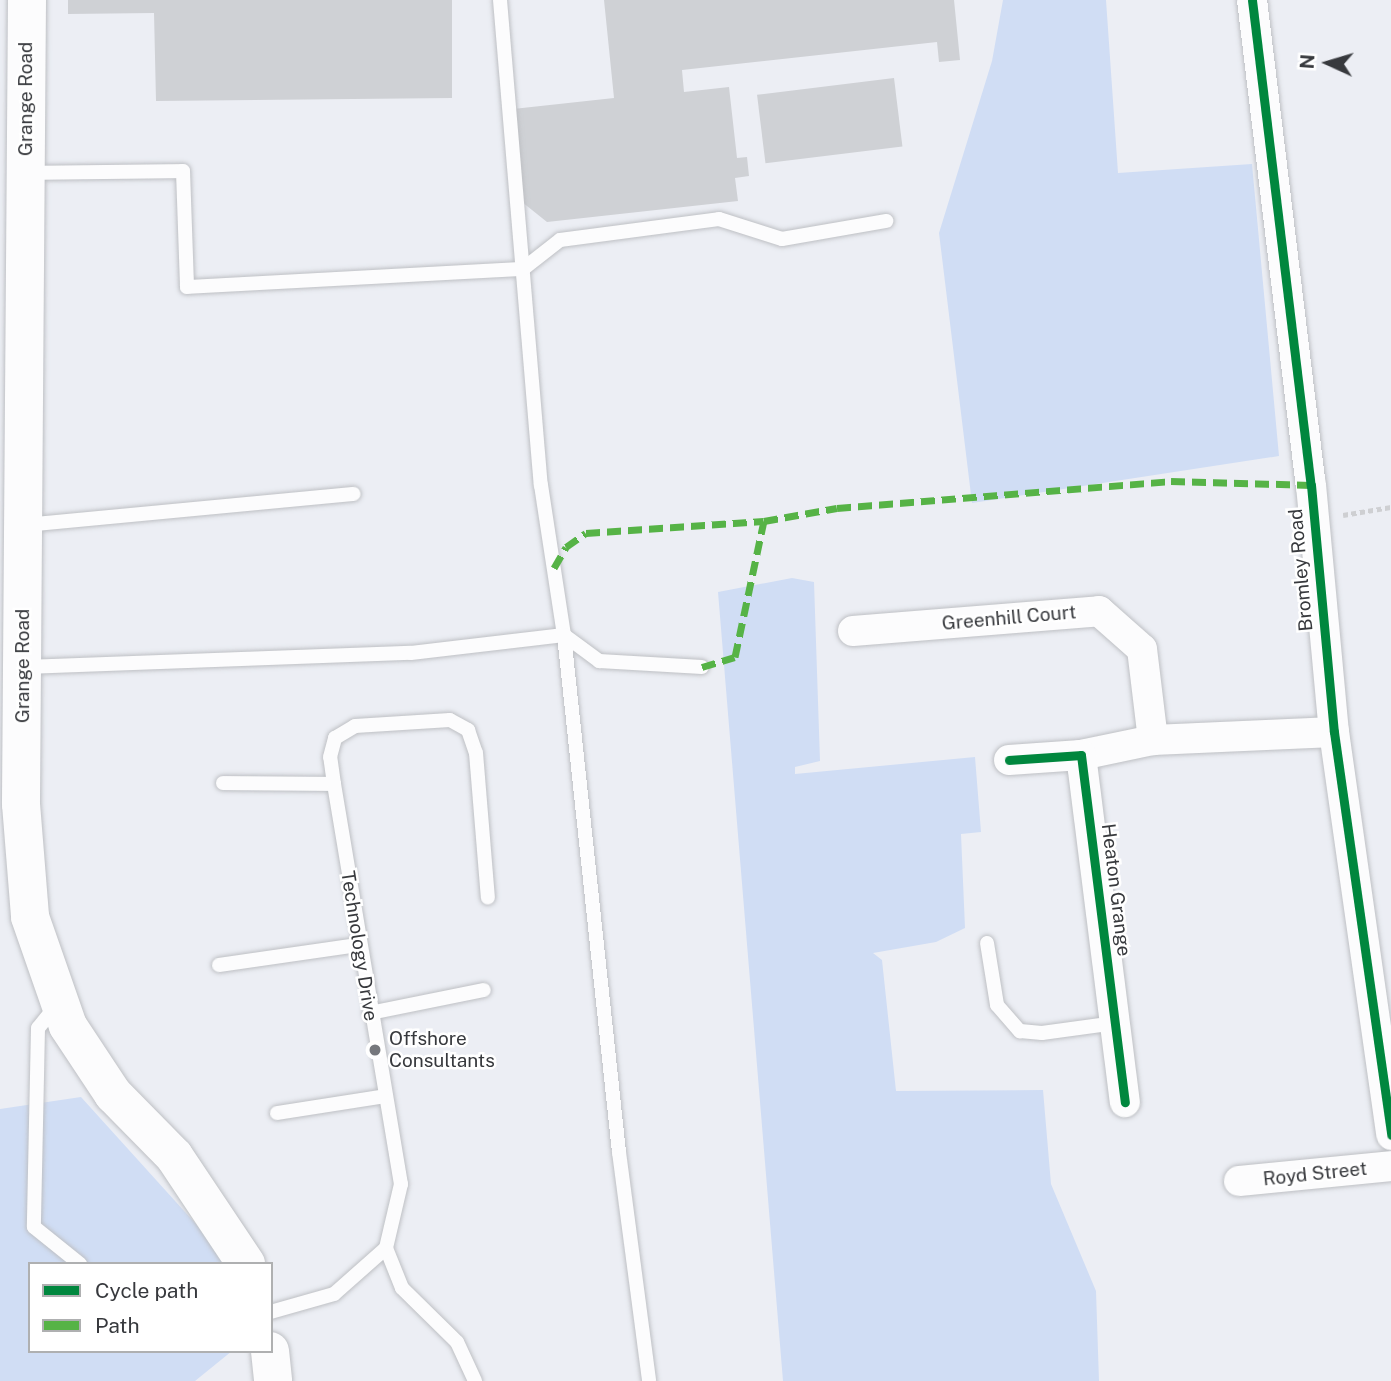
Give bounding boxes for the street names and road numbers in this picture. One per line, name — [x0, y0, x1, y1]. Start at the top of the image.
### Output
street label: Grange Road — [15, 42, 37, 156]
street label: Bromley Road — [1284, 508, 1318, 632]
street label: Greenhill Court — [941, 601, 1077, 635]
street label: Grange Road — [12, 609, 34, 723]
street label: Heaton Grange — [1097, 822, 1135, 958]
street label: Technology Drive — [336, 869, 382, 1023]
street label: Royd Street — [1262, 1157, 1368, 1191]

